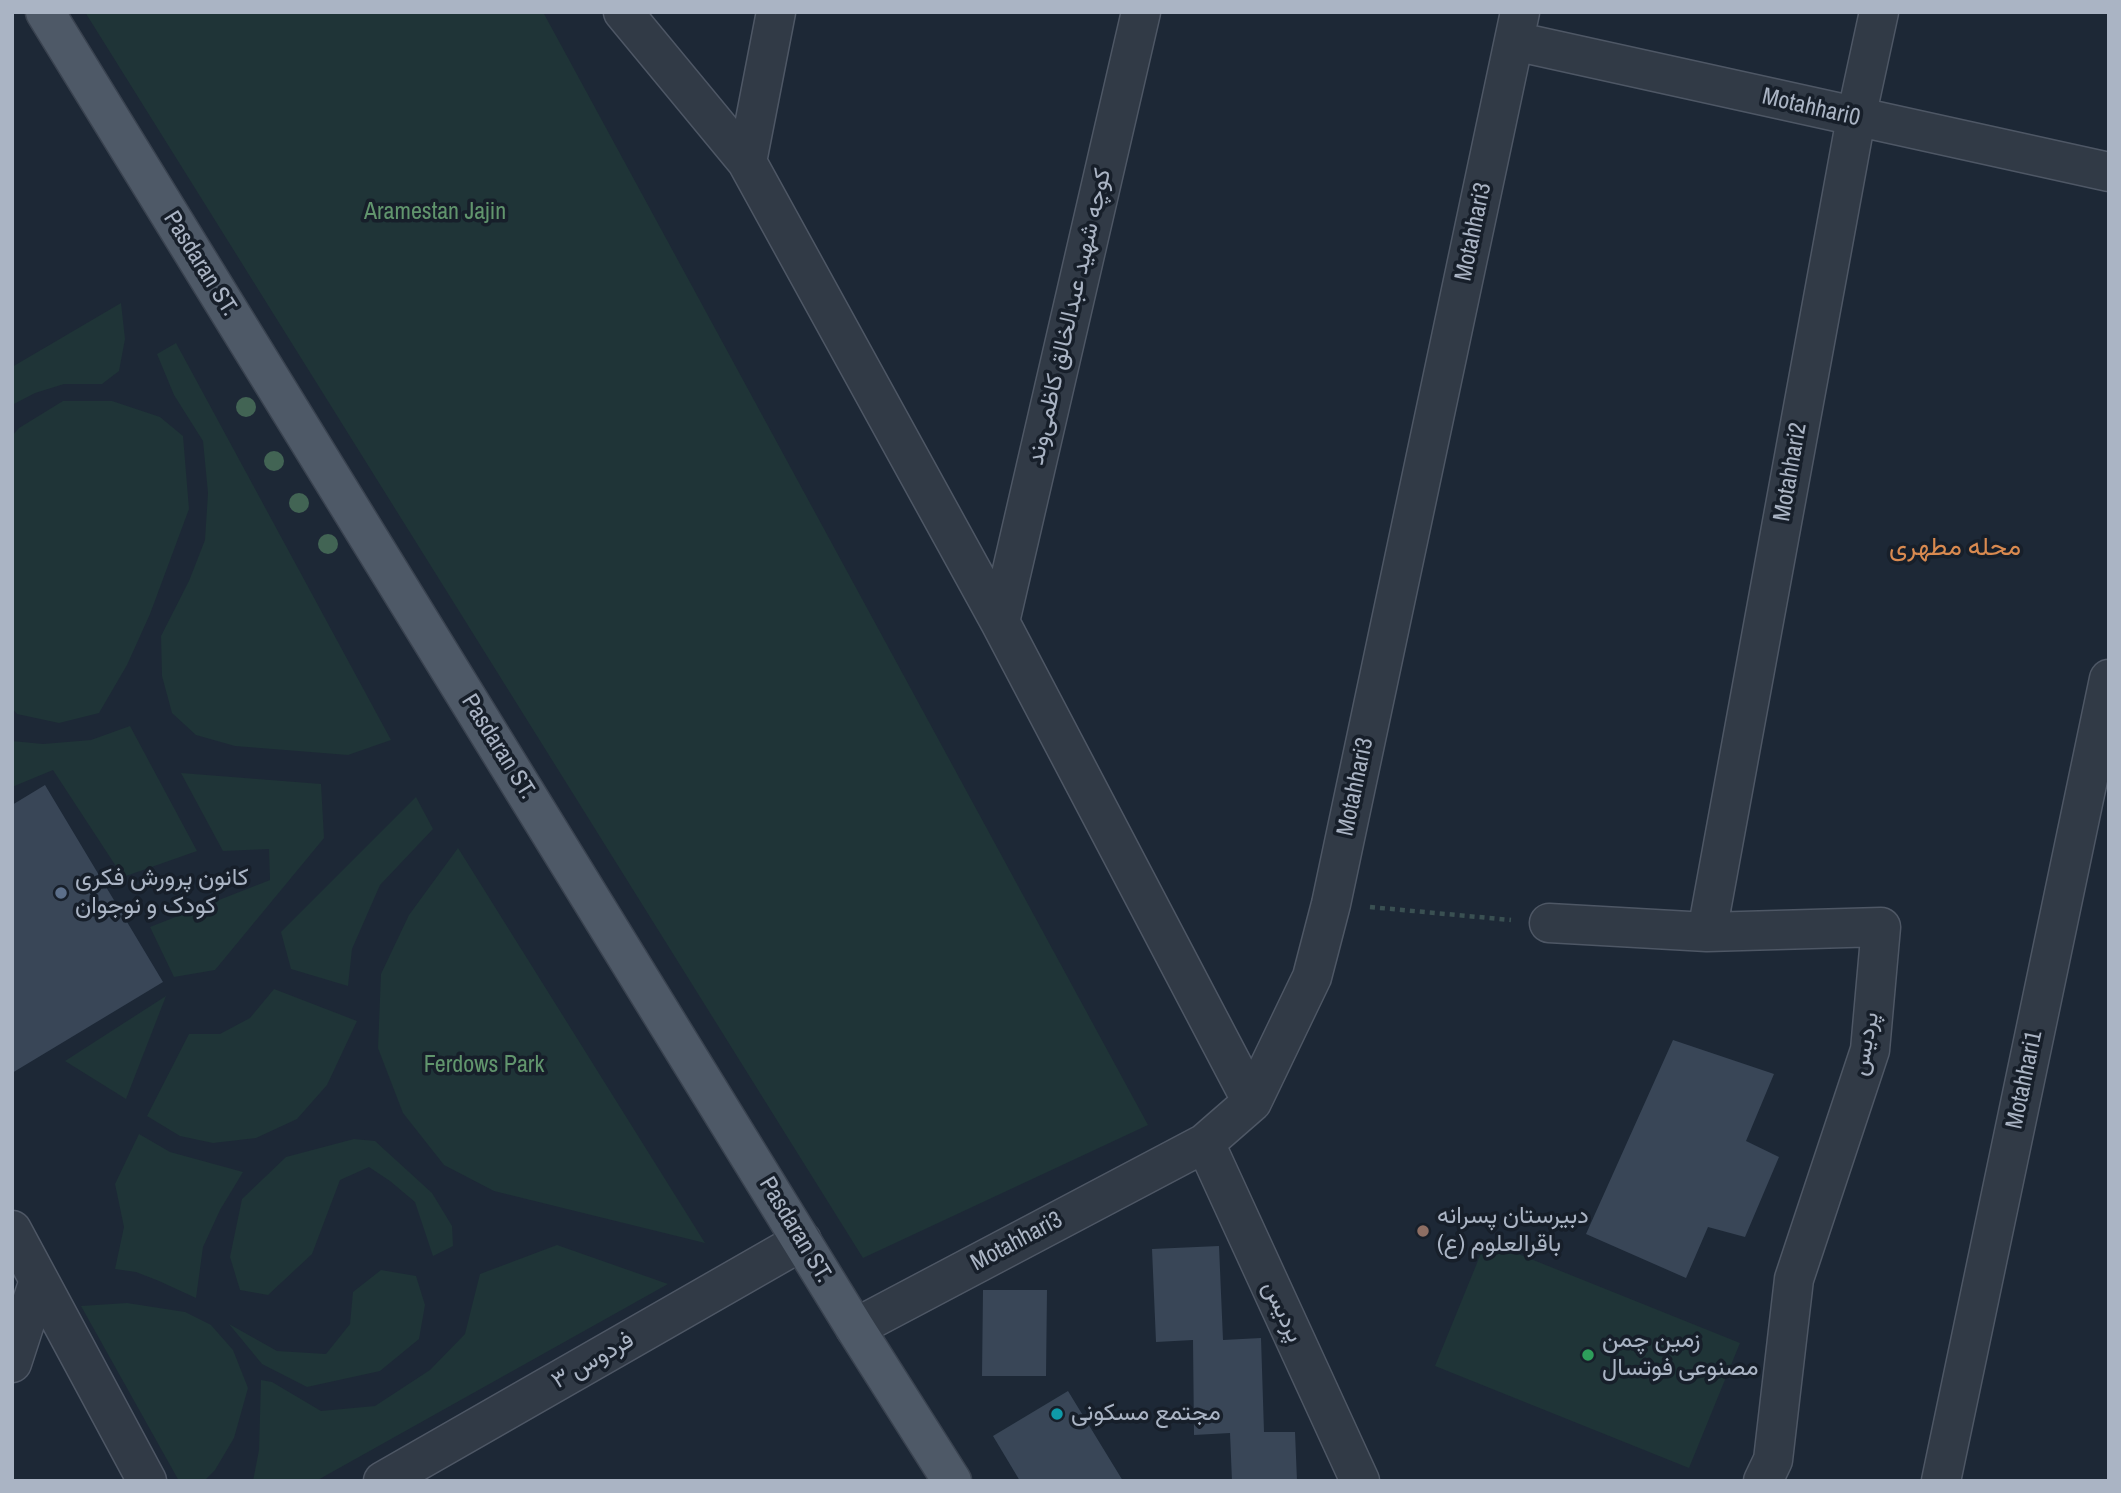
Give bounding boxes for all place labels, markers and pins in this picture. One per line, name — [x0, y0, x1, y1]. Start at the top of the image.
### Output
place label: کانون پرورش فکری کودک و نوجوان — [75, 865, 249, 921]
marker: کانون پرورش فکری کودک و نوجوان — [53, 885, 69, 901]
place label: دبیرستان پسرانه باقرالعلوم (ع) — [1437, 1203, 1589, 1259]
marker: دبیرستان پسرانه باقرالعلوم (ع) — [1415, 1223, 1431, 1239]
place label: زمین چمن مصنوعی فوتسال — [1602, 1327, 1759, 1383]
marker: زمین چمن مصنوعی فوتسال — [1580, 1347, 1596, 1363]
place label: مجتمع مسکونی — [1071, 1400, 1221, 1428]
marker: مجتمع مسکونی — [1049, 1406, 1065, 1422]

